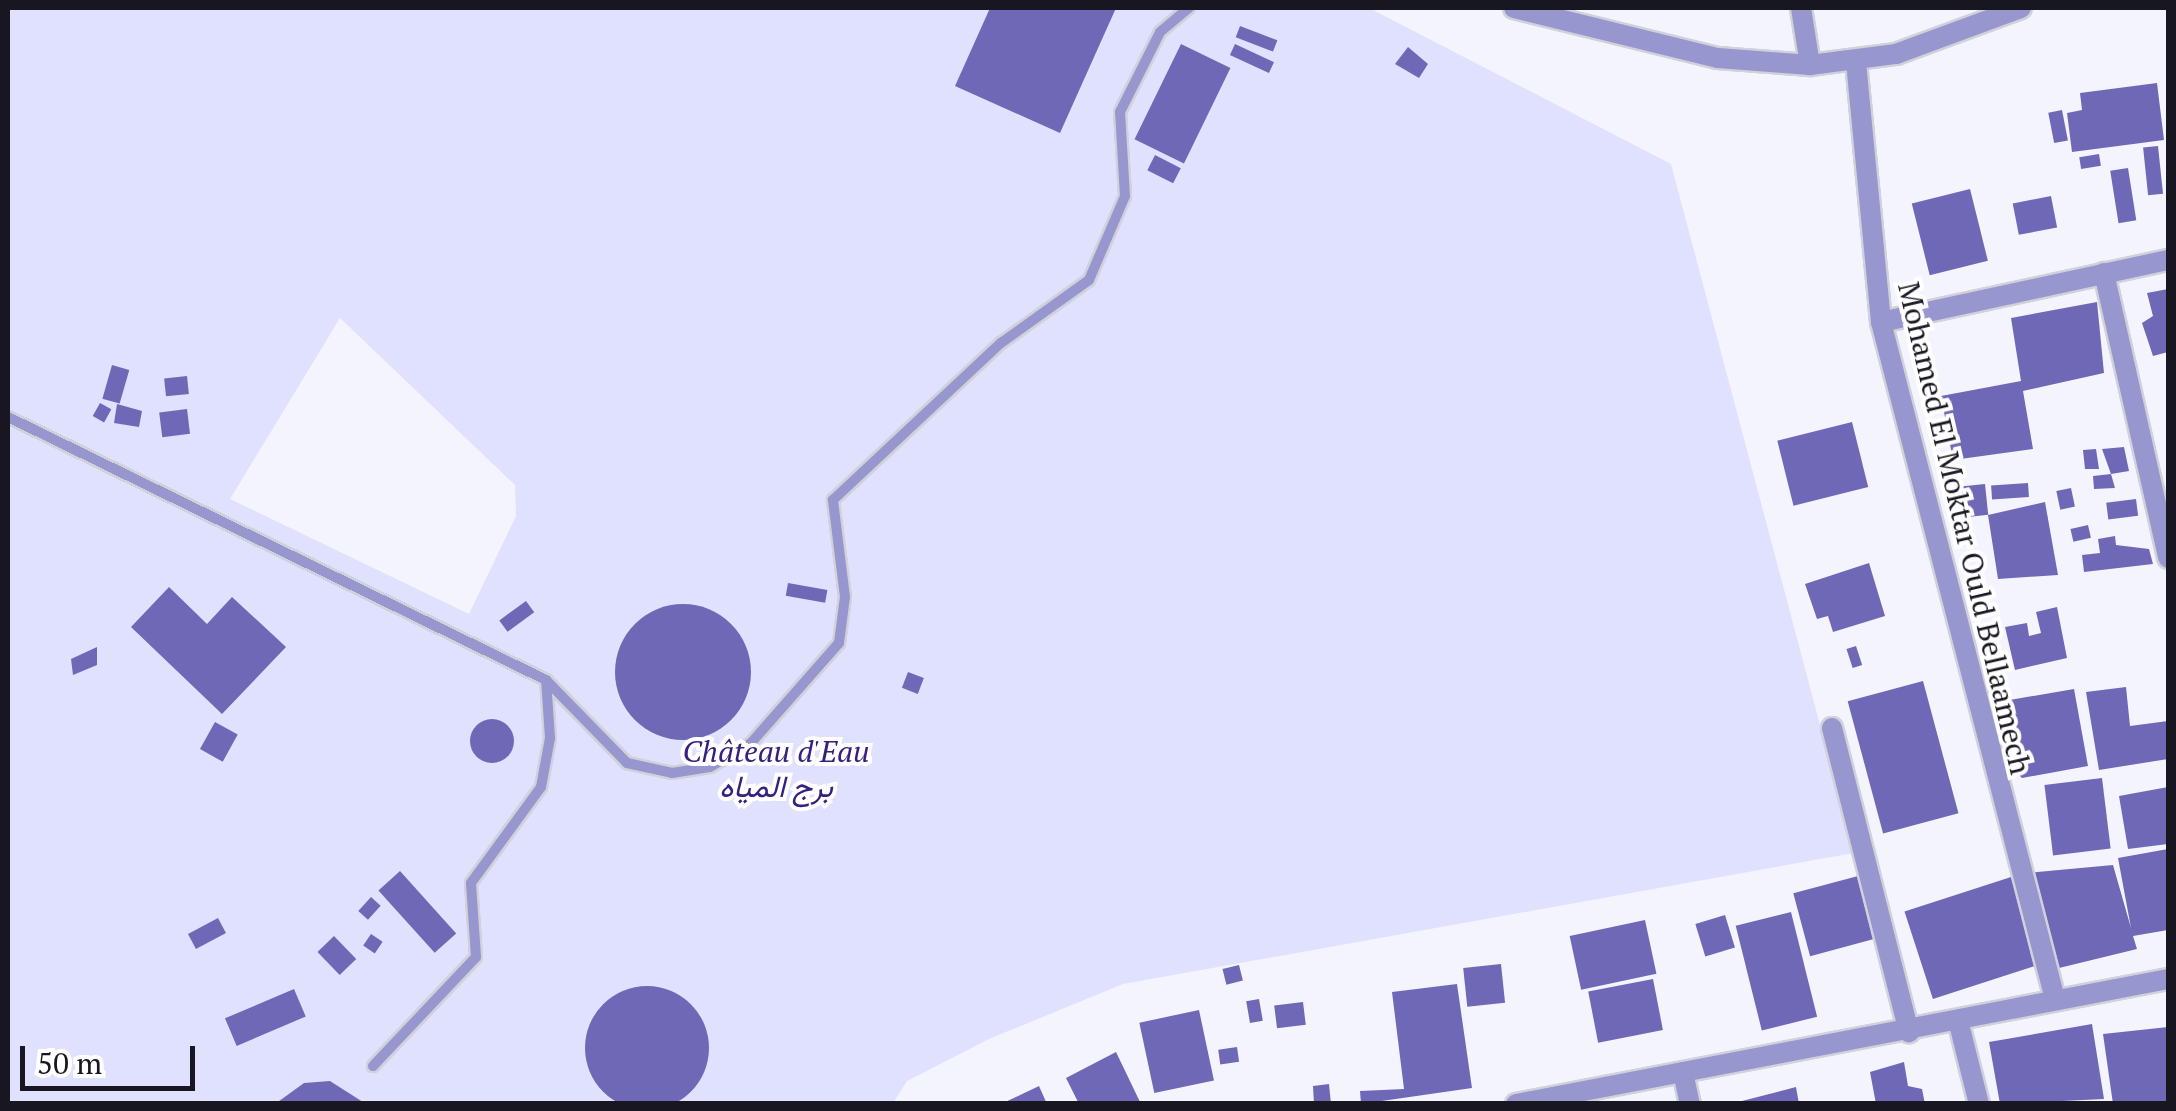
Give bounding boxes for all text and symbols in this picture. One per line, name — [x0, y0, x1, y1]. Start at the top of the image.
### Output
street label: Mohamed El Moktar Ould Bellaamech — [1891, 278, 2039, 778]
park label: Château d'Eau برج المياه — [683, 733, 869, 804]
scale bar — [25, 1026, 200, 1088]
text: 50 m — [37, 1043, 102, 1083]

